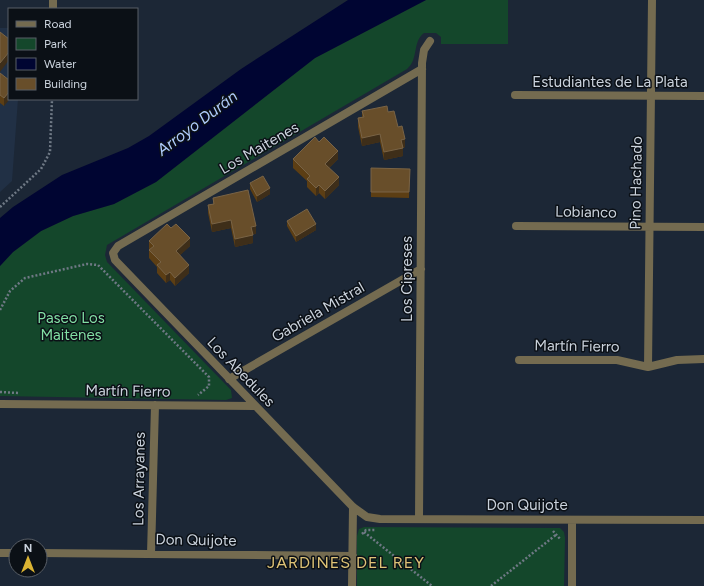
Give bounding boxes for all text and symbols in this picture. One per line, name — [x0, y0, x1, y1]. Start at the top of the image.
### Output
legend — [8, 8, 138, 100]
text: Road — [44, 17, 72, 31]
text: Park — [44, 37, 67, 51]
text: Water — [44, 57, 76, 71]
street label: Estudiantes de La Plata — [532, 73, 688, 91]
text: Building — [44, 77, 87, 91]
water label: Arroyo Durán — [152, 86, 241, 160]
street label: Los Maitenes — [216, 118, 302, 178]
street label: Pino Hachado — [626, 136, 646, 230]
street label: Lobianco — [555, 202, 617, 222]
street label: Los Cipreses — [398, 236, 416, 322]
street label: Gabriela Mistral — [268, 278, 368, 346]
park label: Paseo Los Maitenes — [37, 309, 105, 344]
street label: Los Abedules — [203, 333, 279, 411]
street label: Martín Fierro — [534, 336, 620, 356]
street label: Martín Fierro — [85, 381, 171, 401]
street label: Los Arrayanes — [129, 432, 149, 526]
street label: Don Quijote — [486, 496, 568, 514]
street label: Don Quijote — [155, 530, 237, 550]
north arrow — [8, 538, 48, 578]
text: N — [24, 542, 32, 555]
district label: JARDINES DEL REY — [267, 553, 425, 572]

